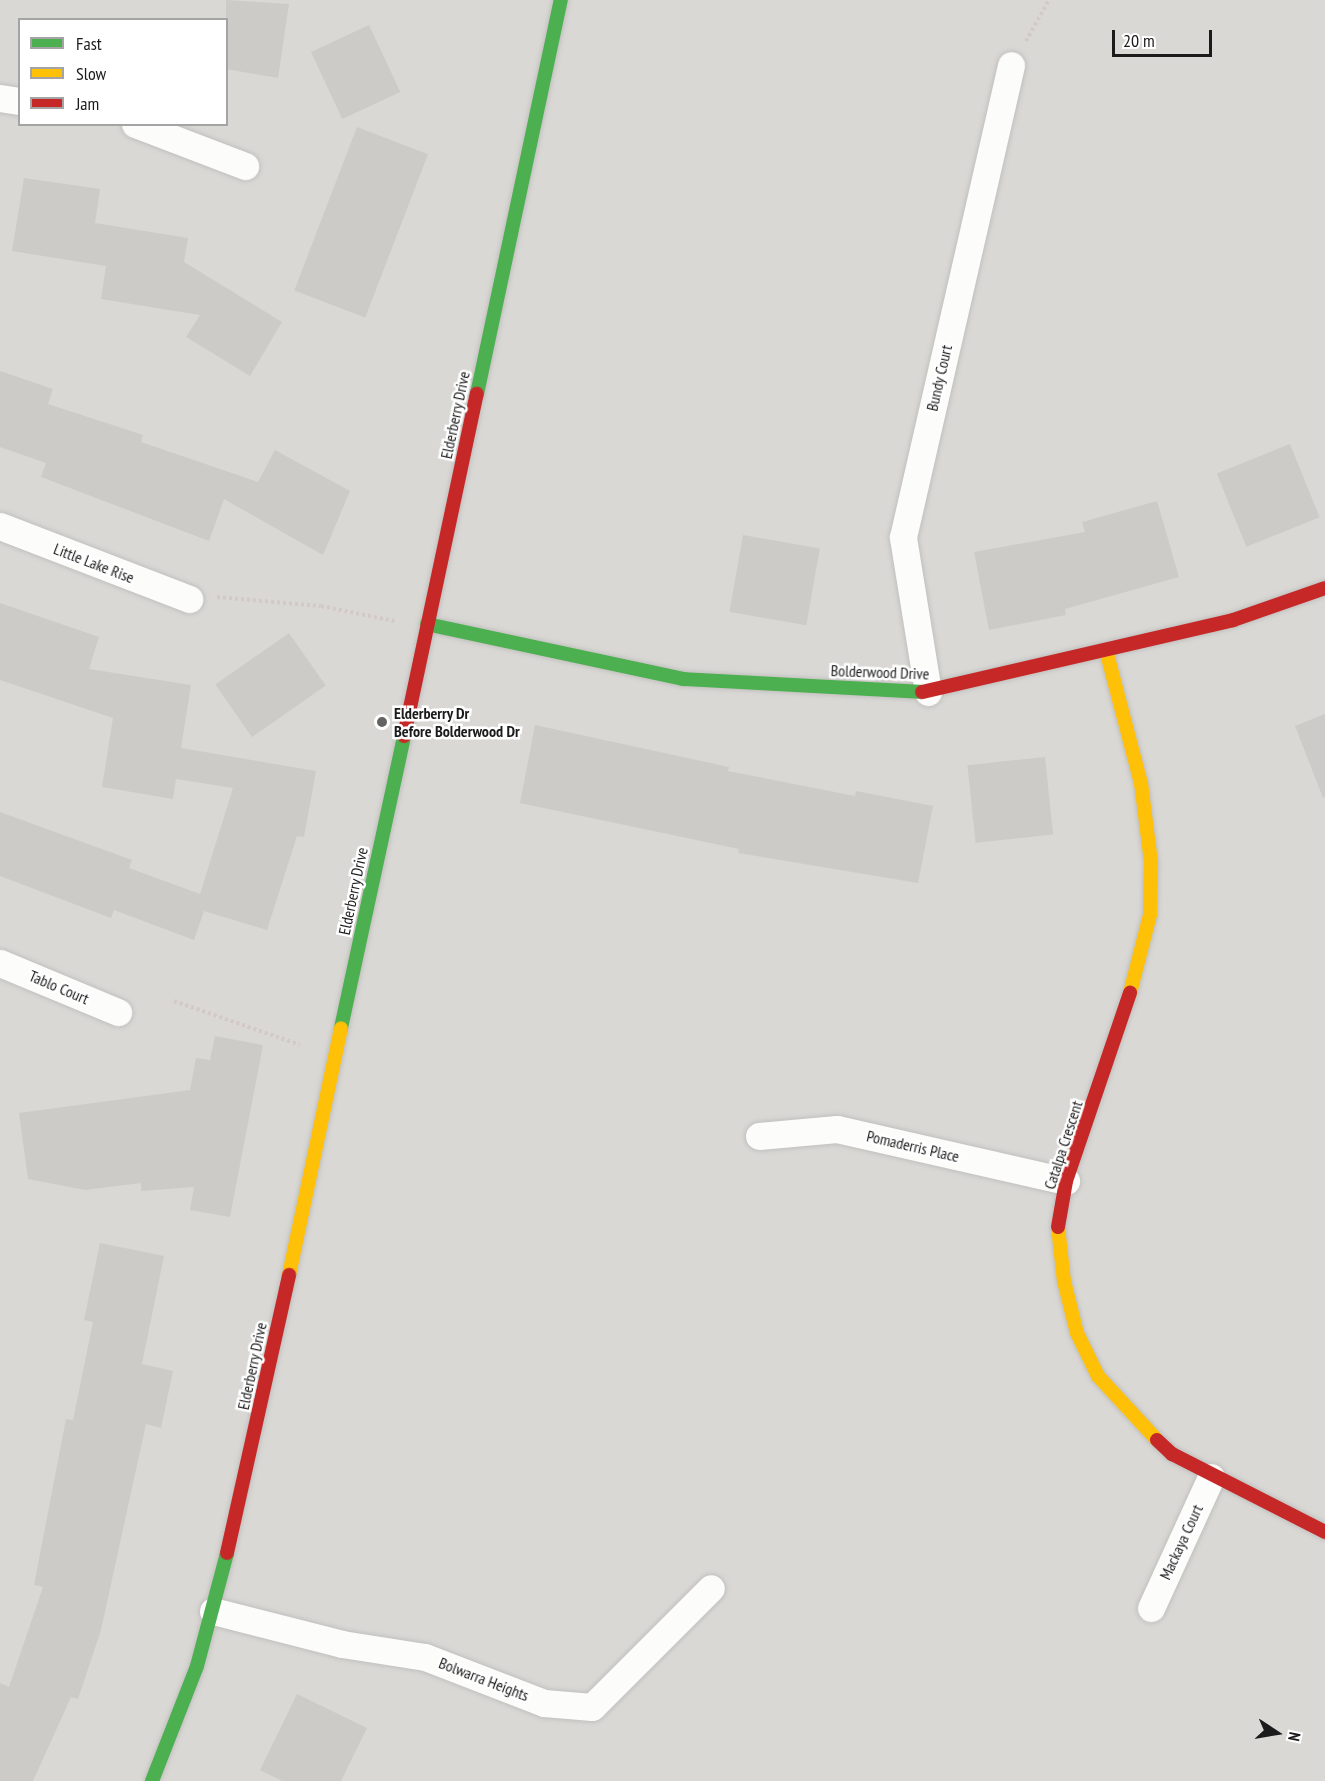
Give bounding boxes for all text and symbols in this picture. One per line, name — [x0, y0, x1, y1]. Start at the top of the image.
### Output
legend — [18, 18, 228, 126]
scale bar — [1115, 18, 1216, 56]
text: 20 m — [1123, 29, 1155, 52]
text: Fast — [76, 32, 102, 55]
text: Slow — [76, 62, 106, 85]
text: Jam — [76, 92, 99, 115]
street label: Bundy Court — [922, 343, 956, 413]
street label: Elderberry Drive — [436, 369, 474, 461]
street label: Little Lake Rise — [51, 539, 137, 587]
street label: Bolderwood Drive — [830, 661, 930, 683]
place label: Elderberry Dr Before Bolderwood Dr — [394, 703, 520, 741]
marker: Elderberry Dr Before Bolderwood Dr — [375, 715, 389, 729]
street label: Elderberry Drive — [334, 845, 372, 937]
street label: Tablo Court — [26, 966, 92, 1008]
street label: Catalpa Crescent — [1040, 1098, 1086, 1192]
street label: Pomaderris Place — [865, 1126, 961, 1166]
street label: Elderberry Drive — [233, 1320, 271, 1412]
street label: Mackaya Court — [1155, 1501, 1207, 1583]
street label: Bolwarra Heights — [436, 1653, 532, 1705]
north arrow — [1247, 1703, 1307, 1763]
text: N — [1284, 1730, 1305, 1743]

